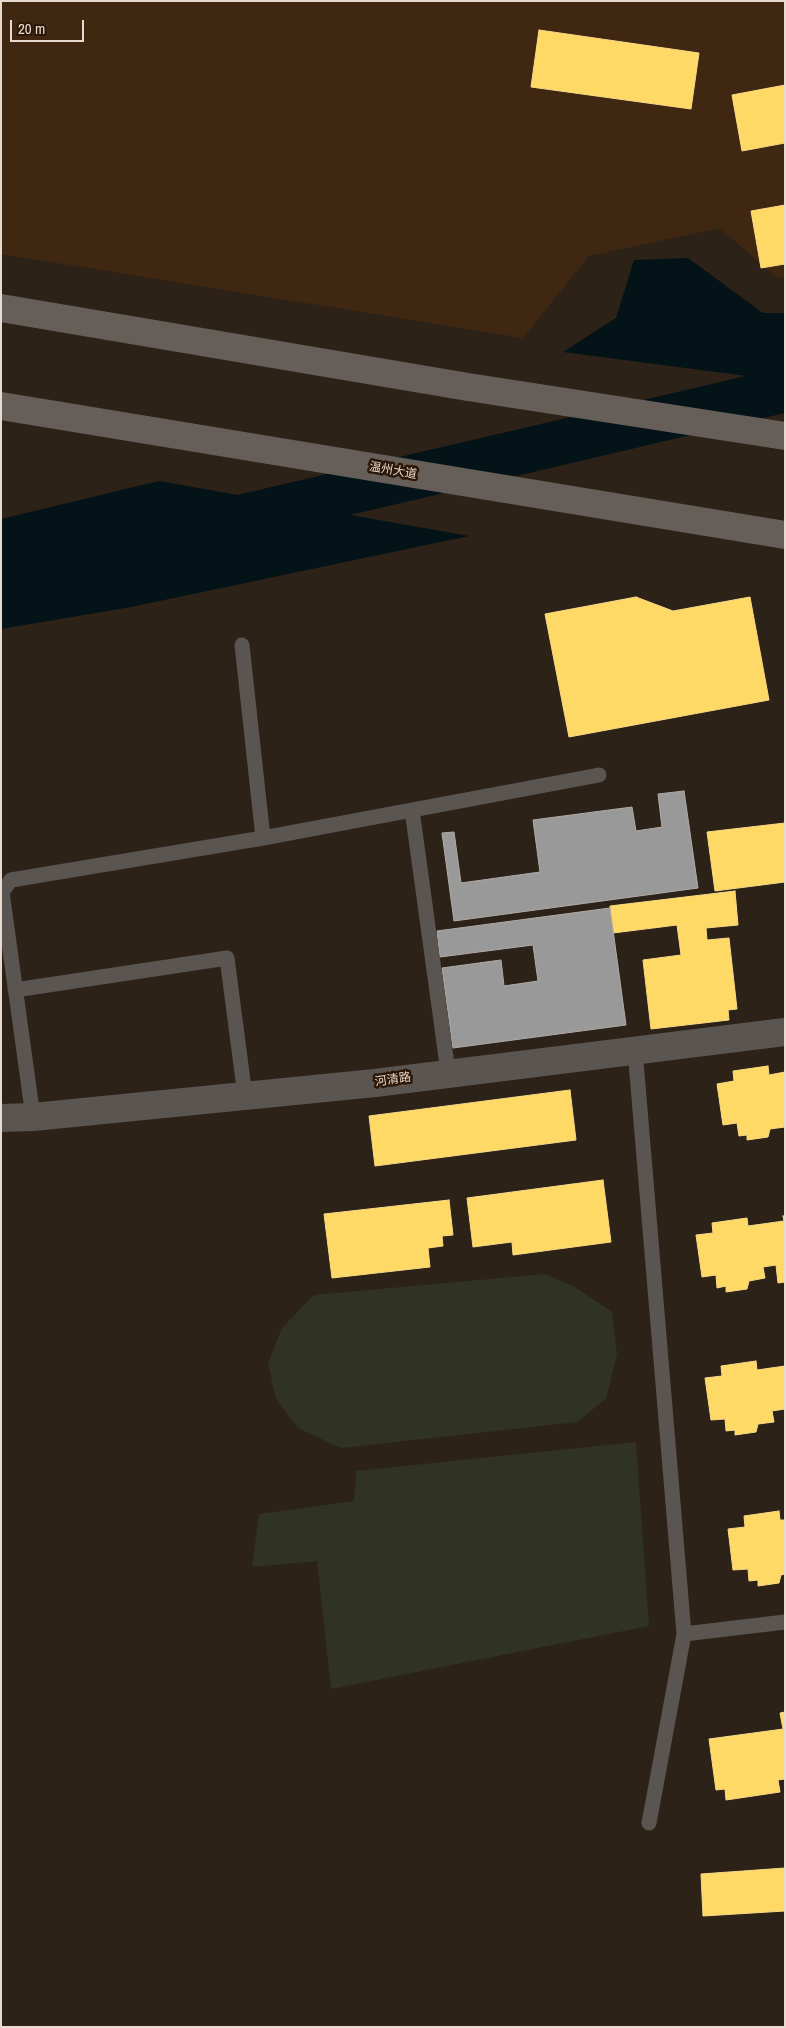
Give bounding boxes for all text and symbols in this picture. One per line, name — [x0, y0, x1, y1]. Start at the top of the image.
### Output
scale bar — [12, 10, 86, 42]
text: 20 m — [18, 18, 45, 39]
street label: 温州大道 — [368, 460, 418, 482]
street label: 河清路 — [374, 1070, 412, 1090]

